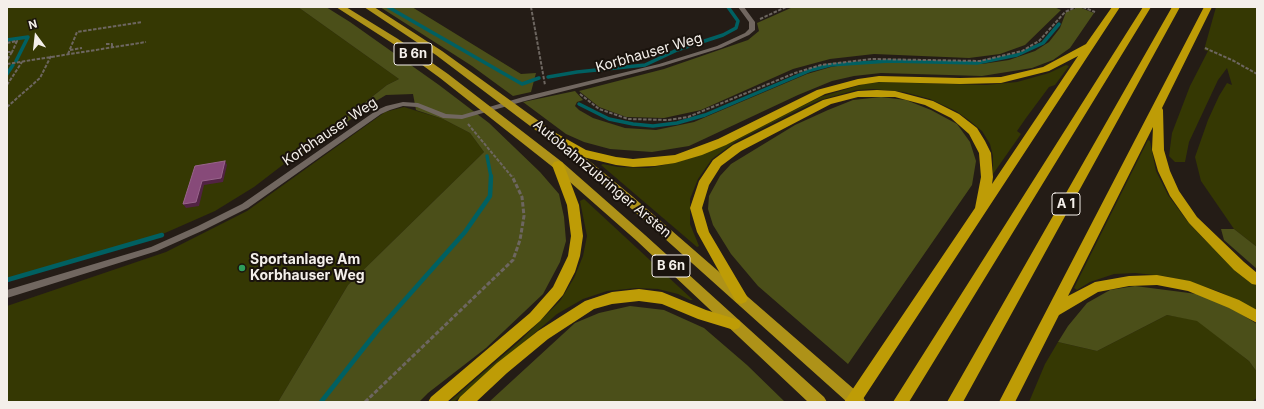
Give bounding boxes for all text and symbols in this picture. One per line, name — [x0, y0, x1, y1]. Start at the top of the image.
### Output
north arrow — [16, 16, 56, 56]
text: N — [27, 17, 39, 32]
street label: Korbhauser Weg — [594, 30, 704, 76]
road number: B 6n — [394, 43, 432, 65]
street label: Korbhauser Weg — [280, 94, 380, 170]
street label: Autobahnzubringer Arsten — [530, 116, 674, 242]
road number: A 1 — [1052, 193, 1080, 215]
place label: Sportanlage Am Korbhauser Weg — [250, 252, 365, 284]
road number: B 6n — [652, 255, 690, 277]
marker: Sportanlage Am Korbhauser Weg — [237, 263, 247, 273]

